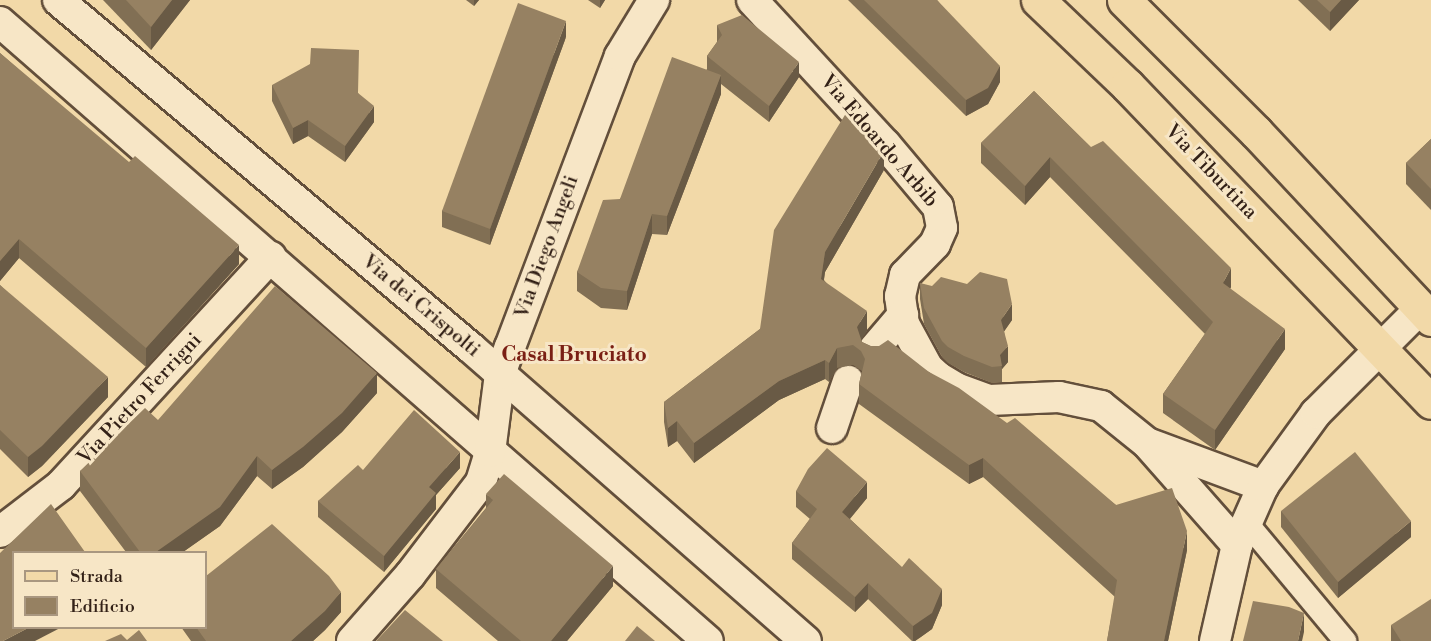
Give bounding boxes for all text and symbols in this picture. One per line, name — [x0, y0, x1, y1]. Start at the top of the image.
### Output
street label: Via Edoardo Arbib — [815, 70, 943, 212]
street label: Via Tiburtina — [1160, 120, 1262, 224]
street label: Via Diego Angeli — [510, 172, 584, 322]
street label: Via dei Crispolti — [357, 250, 485, 362]
street label: Via Pietro Ferrigni — [73, 328, 207, 470]
district label: Casal Bruciato — [501, 342, 647, 368]
legend — [12, 551, 207, 629]
text: Strada — [70, 565, 123, 588]
text: Edificio — [70, 595, 135, 618]

